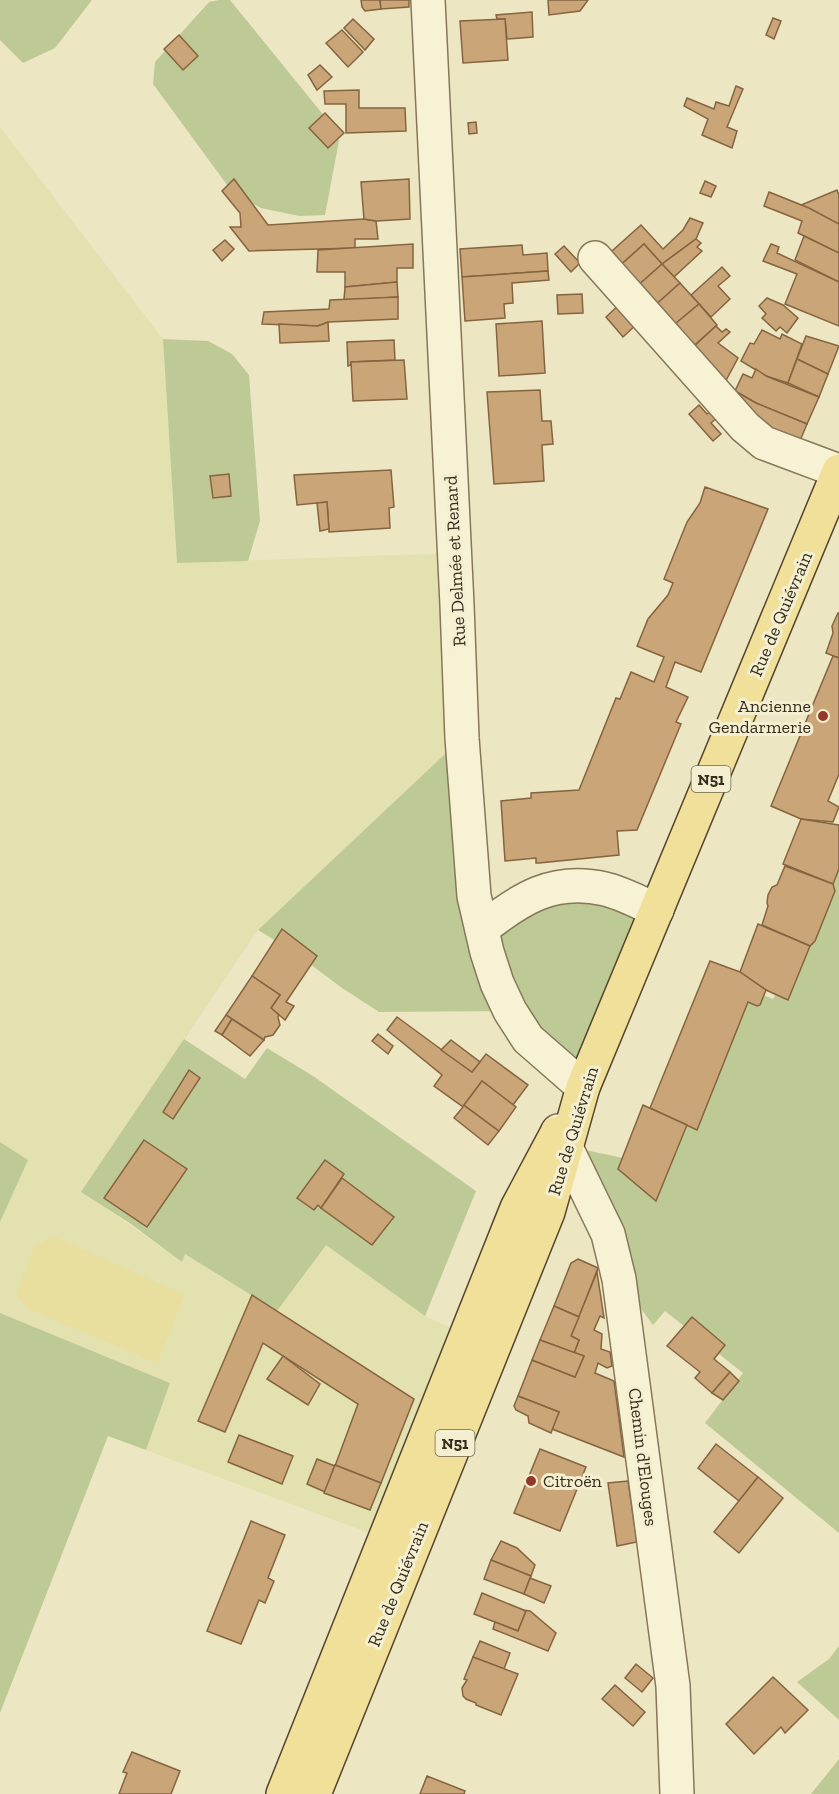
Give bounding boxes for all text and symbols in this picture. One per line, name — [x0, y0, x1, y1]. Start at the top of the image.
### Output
street label: Rue Delmée et Renard — [440, 475, 470, 647]
street label: Rue de Quiévrain — [745, 548, 817, 680]
place label: Ancienne Gendarmerie — [709, 695, 811, 738]
marker: Ancienne Gendarmerie — [816, 709, 830, 723]
road number: N51 — [692, 766, 730, 792]
street label: Rue de Quiévrain — [543, 1063, 603, 1198]
street label: Chemin d'Elouges — [624, 1387, 662, 1528]
road number: N51 — [436, 1430, 474, 1456]
place label: Citroën — [543, 1470, 603, 1492]
marker: Citroën — [524, 1474, 538, 1488]
street label: Rue de Quiévrain — [363, 1517, 433, 1650]

